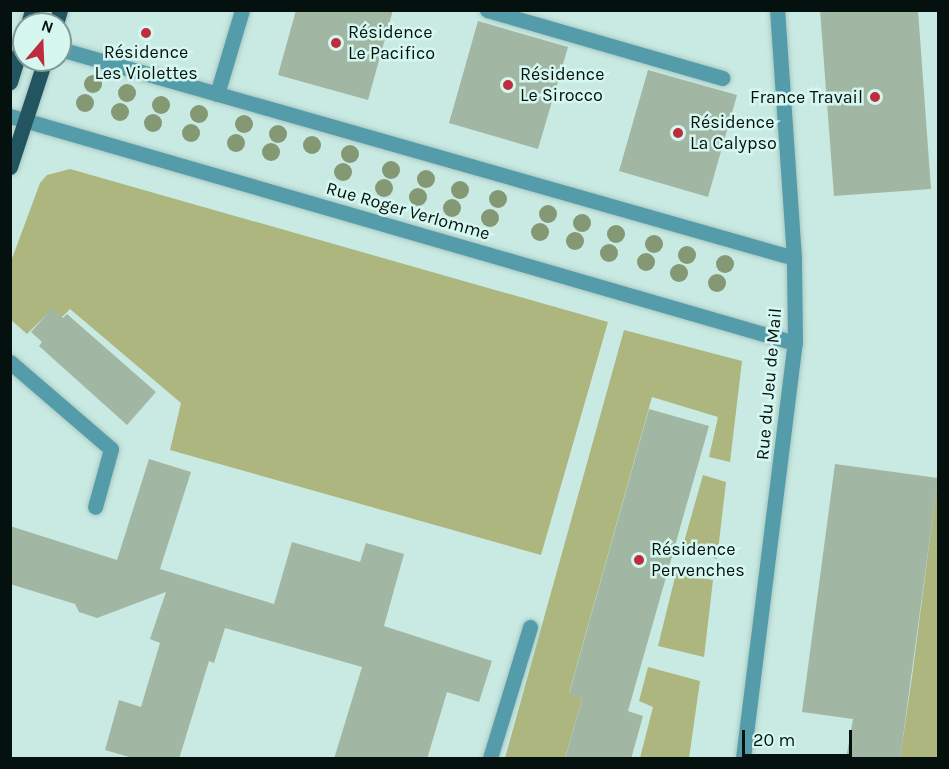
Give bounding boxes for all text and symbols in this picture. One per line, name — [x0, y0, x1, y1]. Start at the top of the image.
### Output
north arrow — [12, 12, 72, 72]
text: N — [39, 16, 56, 37]
place label: Résidence Le Pacifico — [348, 22, 435, 64]
marker: Résidence Les Violettes — [139, 26, 153, 40]
marker: Résidence Le Pacifico — [329, 36, 343, 50]
place label: Résidence Les Violettes — [94, 42, 198, 84]
place label: Résidence Le Sirocco — [520, 64, 604, 106]
marker: Résidence Le Sirocco — [501, 78, 515, 92]
place label: France Travail — [750, 86, 863, 108]
marker: France Travail — [868, 90, 882, 104]
place label: Résidence La Calypso — [690, 112, 777, 154]
marker: Résidence La Calypso — [671, 126, 685, 140]
street label: Rue Roger Verlomme — [324, 177, 492, 245]
street label: Rue du Jeu de Mail — [752, 307, 786, 461]
place label: Résidence Pervenches — [651, 539, 745, 582]
marker: Résidence Pervenches — [632, 553, 646, 567]
scale bar — [745, 718, 854, 756]
text: 20 m — [753, 729, 795, 751]

